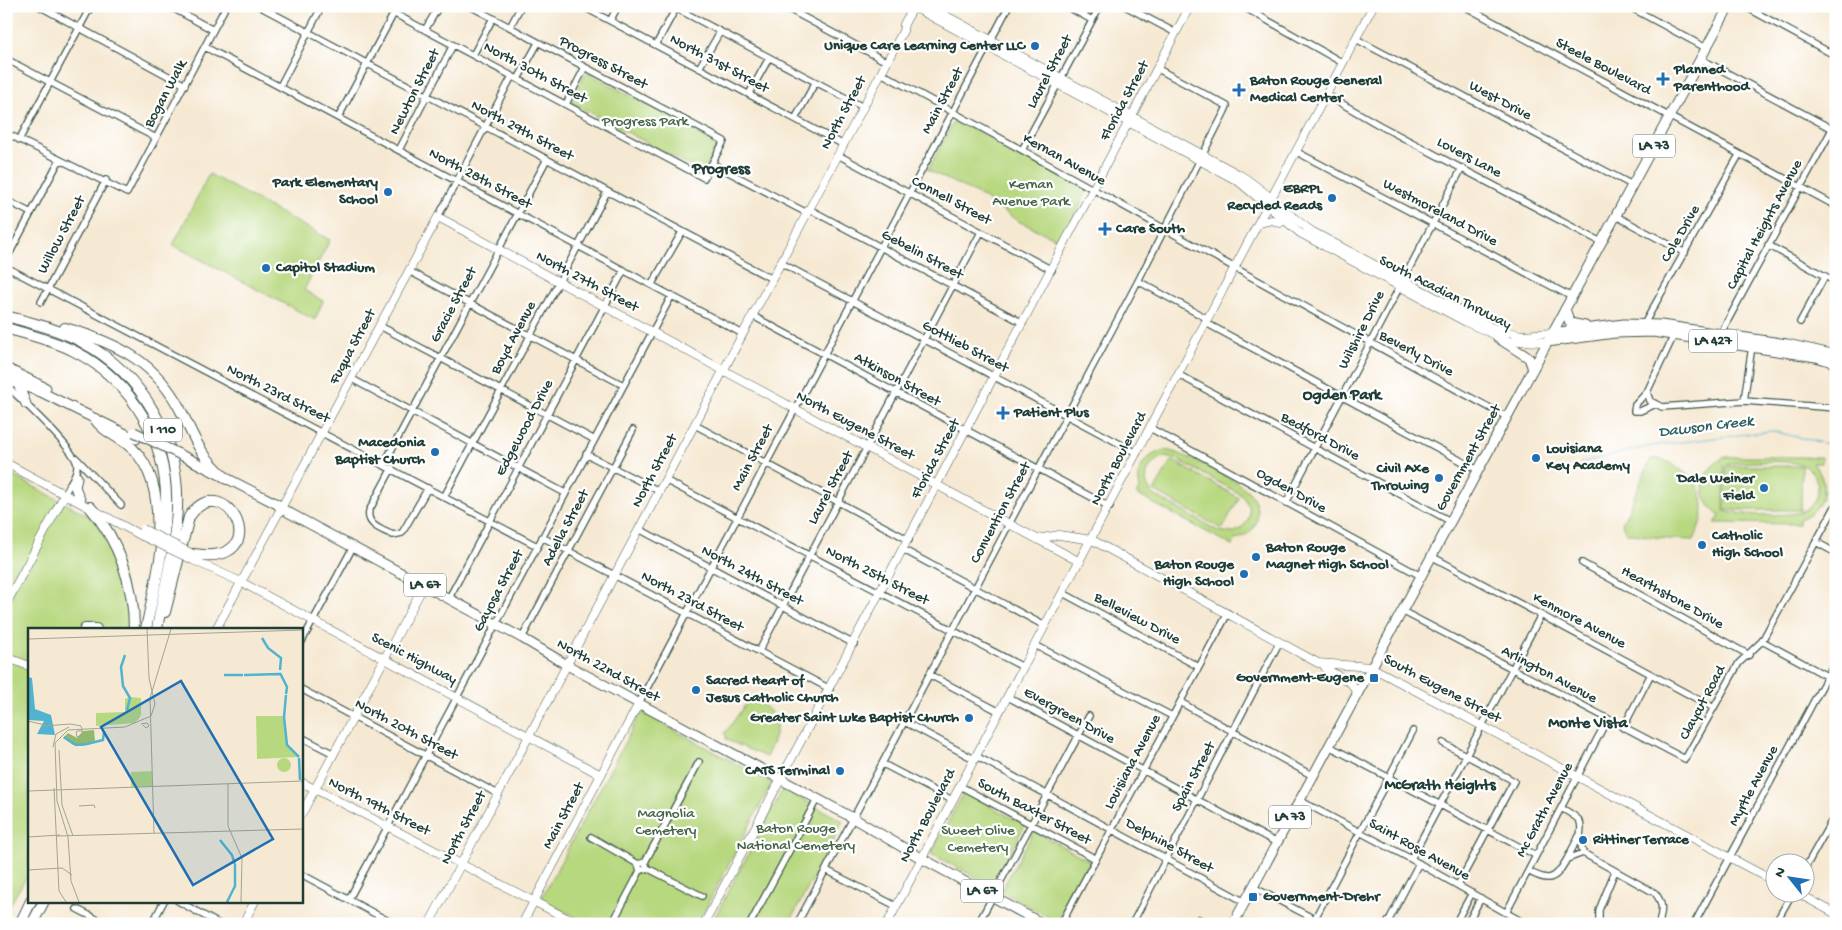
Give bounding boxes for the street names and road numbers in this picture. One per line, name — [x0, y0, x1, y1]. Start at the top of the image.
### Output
street label: North 31st Street — [666, 30, 773, 99]
street label: Laurel Street — [1023, 30, 1078, 112]
street label: Progress Street — [555, 32, 652, 95]
street label: Steele Boulevard — [1552, 34, 1655, 100]
street label: North 30th Street — [480, 38, 591, 109]
street label: Newton Street — [386, 44, 445, 138]
street label: Bogan Walk — [140, 56, 192, 132]
street label: Florida Street — [1096, 56, 1154, 145]
street label: Main Street — [918, 63, 969, 137]
street label: North Street — [817, 72, 872, 153]
street label: West Drive — [1466, 77, 1535, 125]
street label: North 29th Street — [468, 96, 578, 166]
street label: Kernan Avenue — [1019, 130, 1109, 190]
street label: Lovers Lane — [1434, 133, 1505, 183]
road number: LA 73 — [1633, 134, 1675, 158]
street label: North 28th Street — [425, 144, 536, 215]
street label: Capital Heights Avenue — [1723, 157, 1807, 293]
street label: Connell Street — [908, 172, 996, 230]
street label: Westmoreland Drive — [1380, 175, 1501, 251]
street label: Willow Street — [34, 191, 91, 277]
street label: Cole Drive — [1657, 202, 1705, 266]
street label: Gebelin Street — [878, 226, 968, 285]
street label: North 27th Street — [533, 247, 643, 317]
street label: South Acadian Thruway — [1376, 252, 1515, 335]
street label: Gracie Street — [427, 263, 482, 346]
street label: Wilshire Drive — [1335, 288, 1390, 372]
street label: Boyd Avenue — [487, 298, 541, 379]
street label: Fuqua Street — [325, 305, 381, 389]
street label: Gottlieb Street — [919, 317, 1013, 378]
street label: Beverly Drive — [1375, 326, 1457, 381]
road number: LA 427 — [1689, 330, 1737, 352]
street label: Atkinson Street — [851, 349, 945, 412]
street label: North 23rd Street — [223, 360, 334, 429]
street label: Edgewood Drive — [492, 376, 558, 479]
street label: North Eugene Street — [793, 387, 919, 466]
street label: Government Street — [1432, 400, 1507, 515]
street label: North Boulevard — [1087, 408, 1152, 509]
street label: Bedford Drive — [1277, 408, 1363, 465]
street label: Florida Street — [907, 414, 965, 503]
road number: I 110 — [144, 418, 182, 442]
street label: Main Street — [728, 420, 779, 494]
street label: North Street — [628, 430, 683, 511]
street label: Laurel Street — [804, 446, 859, 528]
street label: Convention Street — [967, 458, 1036, 567]
street label: Ogden Drive — [1253, 464, 1329, 518]
street label: Adella Street — [538, 485, 595, 569]
street label: North 24th Street — [698, 542, 808, 611]
street label: North 25th Street — [822, 542, 933, 611]
street label: Gayosa Street — [470, 545, 529, 635]
street label: Hearthstone Drive — [1617, 562, 1727, 634]
street label: North 23rd Street — [638, 567, 748, 637]
road number: LA 67 — [404, 574, 446, 596]
street label: Belleview Drive — [1090, 588, 1183, 649]
street label: Kenmore Avenue — [1529, 589, 1629, 653]
street label: Scenic Highway — [368, 629, 461, 689]
street label: North 22nd Street — [553, 635, 664, 708]
street label: Arlington Avenue — [1498, 642, 1600, 708]
street label: South Eugene Street — [1380, 650, 1506, 728]
street label: Claycut Road — [1676, 662, 1731, 743]
street label: Evergreen Drive — [1020, 683, 1118, 749]
street label: North 20th Street — [351, 695, 462, 766]
street label: Louisiana Avenue — [1100, 711, 1166, 812]
street label: Spain Street — [1168, 737, 1221, 815]
street label: Myrtle Avenue — [1725, 742, 1783, 829]
street label: Mc Grath Avenue — [1512, 759, 1578, 861]
street label: North Boulevard — [896, 765, 961, 866]
street label: North 19th Street — [325, 774, 435, 841]
street label: South Baxter Street — [974, 774, 1096, 850]
street label: Main Street — [539, 778, 590, 852]
street label: North Street — [437, 787, 492, 868]
road number: LA 73 — [1269, 806, 1311, 829]
street label: Delphine Street — [1121, 814, 1218, 879]
street label: Saint Rose Avenue — [1365, 815, 1473, 885]
road number: LA 67 — [961, 879, 1003, 902]

